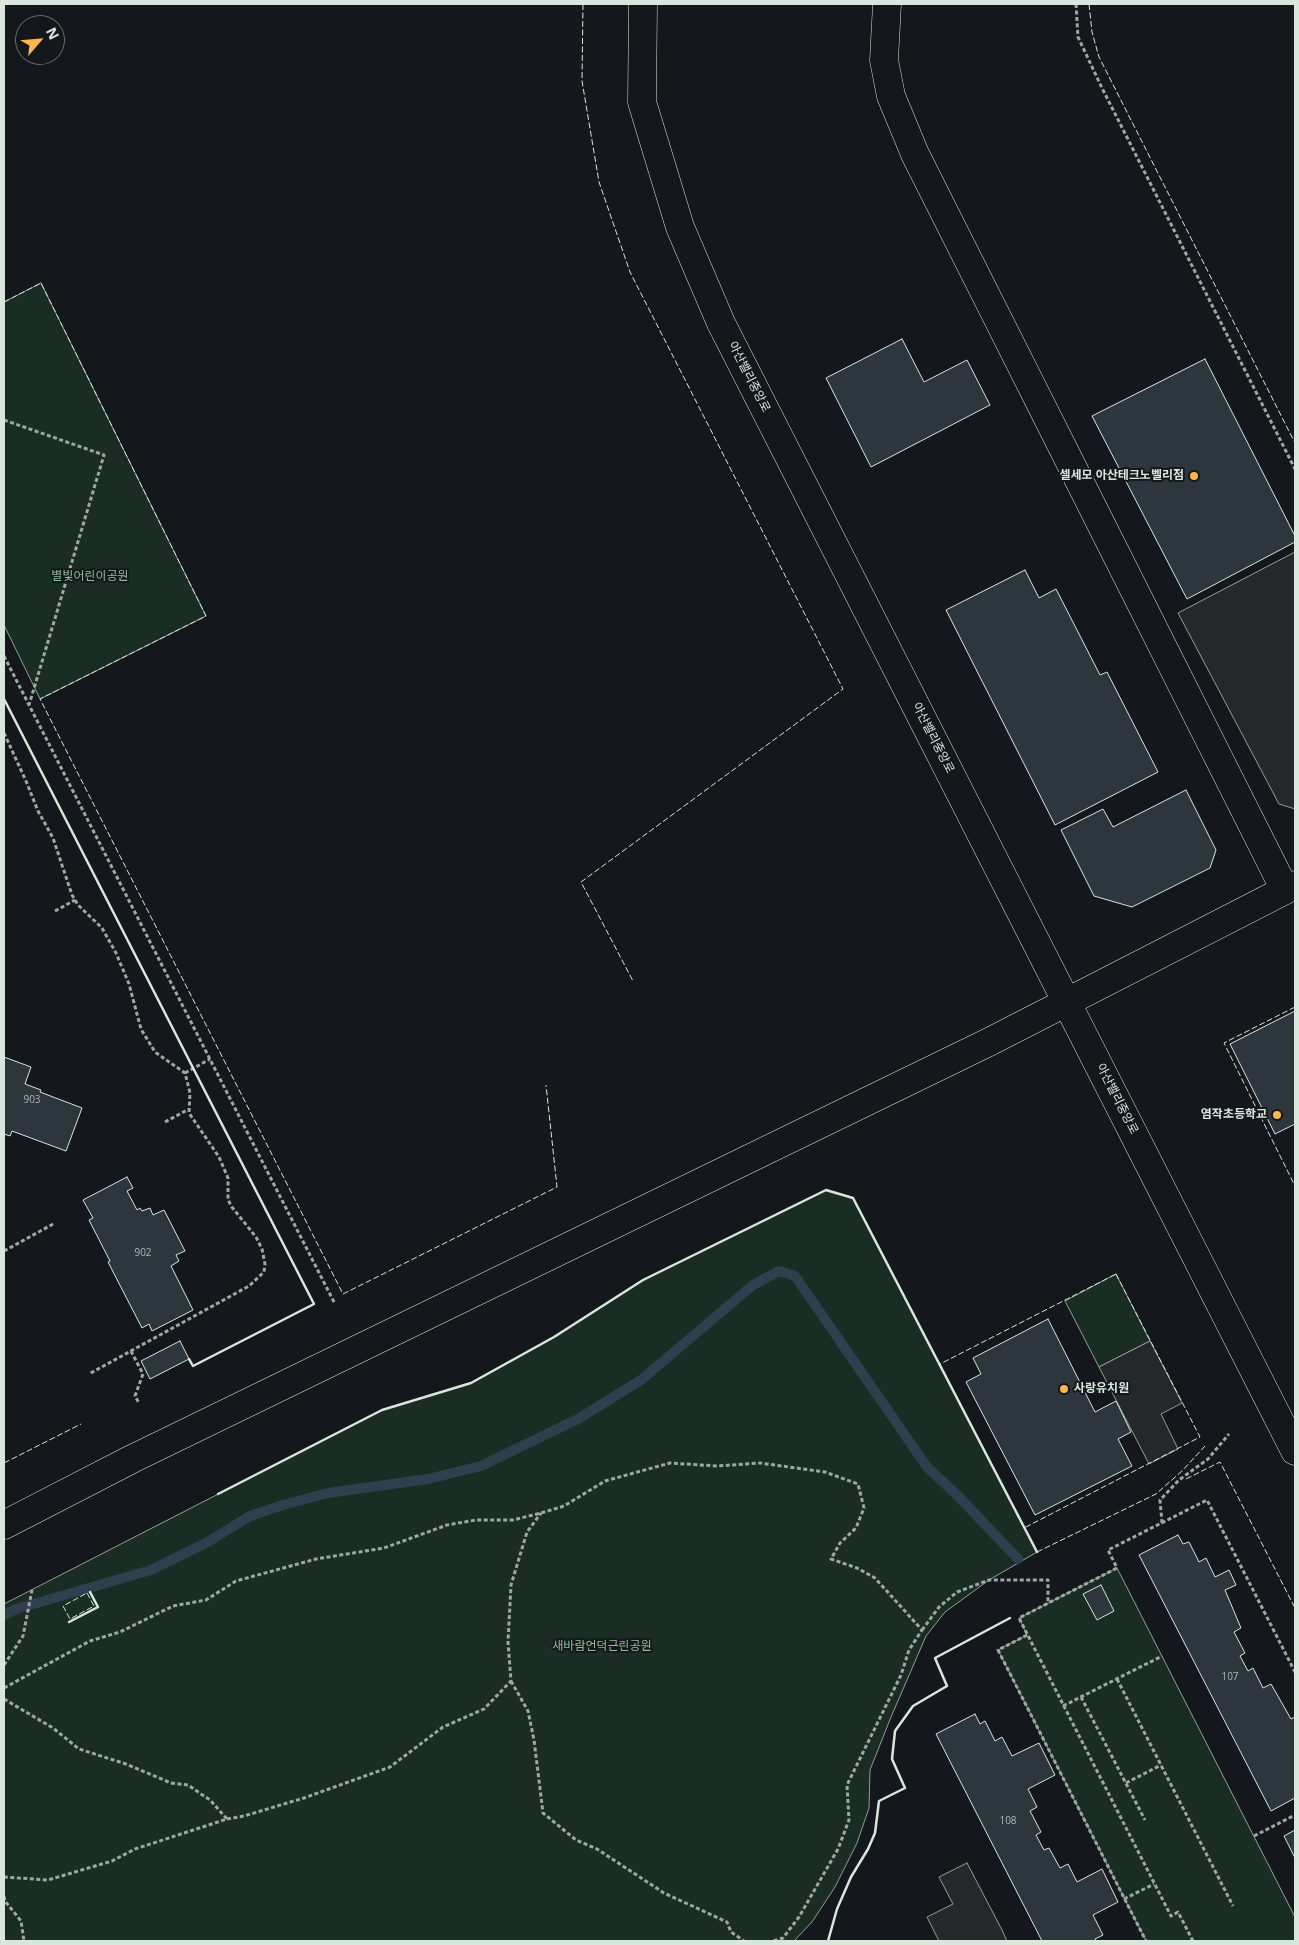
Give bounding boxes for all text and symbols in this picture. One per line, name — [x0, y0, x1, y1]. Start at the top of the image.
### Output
north arrow — [15, 15, 65, 65]
text: N — [42, 24, 64, 43]
street label: 아산밸리중앙로 — [725, 339, 773, 415]
place label: 셀세모 아산테크노벨리점 — [1059, 469, 1184, 483]
marker: 셀세모 아산테크노벨리점 — [1188, 470, 1200, 482]
park label: 별빛어린이공원 — [51, 570, 129, 584]
street label: 아산밸리중앙로 — [909, 700, 957, 776]
street label: 아산밸리중앙로 — [1093, 1061, 1141, 1137]
house number: 903 — [23, 1094, 41, 1106]
place label: 염작초등학교 — [1201, 1108, 1267, 1122]
marker: 염작초등학교 — [1271, 1109, 1283, 1121]
house number: 902 — [134, 1247, 152, 1259]
place label: 사랑유치원 — [1074, 1382, 1129, 1396]
marker: 사랑유치원 — [1058, 1383, 1070, 1395]
park label: 새바람언덕근린공원 — [552, 1640, 652, 1654]
house number: 107 — [1221, 1671, 1239, 1683]
house number: 108 — [999, 1815, 1017, 1827]

